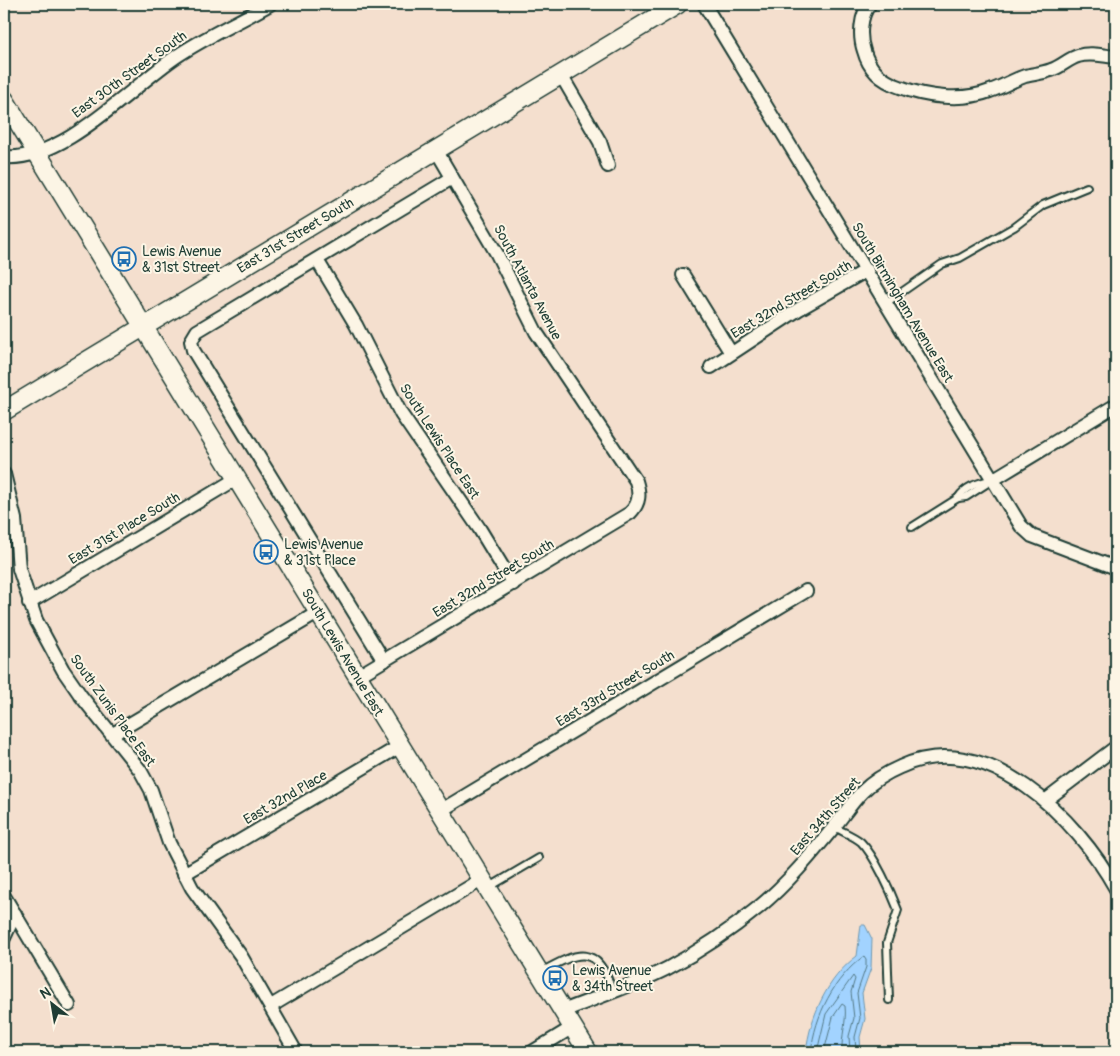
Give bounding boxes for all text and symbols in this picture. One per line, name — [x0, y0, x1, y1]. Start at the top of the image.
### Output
street label: East 30th Street South — [69, 27, 190, 122]
street label: East 31st Street South — [234, 194, 357, 277]
street label: South Birmingham Avenue East — [848, 219, 957, 386]
street label: South Atlanta Avenue — [490, 222, 565, 343]
place label: Lewis Avenue & 31st Street — [142, 243, 221, 276]
bus stop icon: Lewis Avenue & 31st Street — [111, 246, 137, 272]
street label: East 32nd Street South — [728, 257, 855, 342]
street label: South Lewis Place East — [396, 380, 483, 503]
street label: East 31st Place South — [66, 489, 183, 568]
place label: Lewis Avenue & 31st Place — [284, 536, 363, 569]
street label: East 32nd Street South — [430, 536, 557, 621]
bus stop icon: Lewis Avenue & 31st Place — [253, 539, 279, 565]
street label: South Lewis Avenue East — [298, 585, 388, 719]
street label: East 33rd Street South — [553, 646, 677, 730]
street label: South Zunis Place East — [66, 651, 159, 770]
street label: East 32nd Place — [240, 767, 330, 828]
street label: East 34th Street — [787, 774, 864, 859]
place label: Lewis Avenue & 34th Street — [572, 962, 653, 995]
bus stop icon: Lewis Avenue & 34th Street — [542, 965, 568, 991]
north arrow — [28, 978, 78, 1028]
text: N — [37, 984, 54, 1003]

